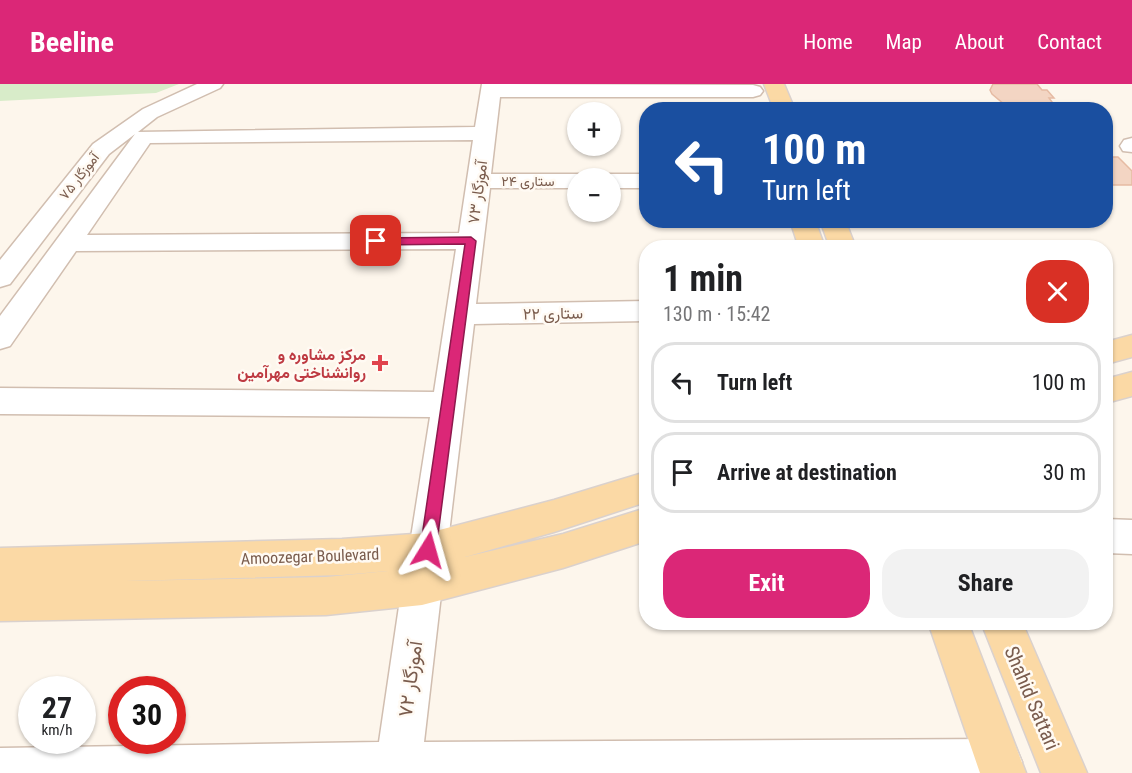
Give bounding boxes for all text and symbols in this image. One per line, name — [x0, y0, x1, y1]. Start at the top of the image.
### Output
text: Beeline — [30, 26, 114, 59]
text: Home — [803, 30, 853, 54]
text: Map — [886, 30, 922, 54]
text: About — [955, 30, 1004, 54]
text: Contact — [1037, 30, 1102, 54]
map controls — [567, 102, 621, 222]
button: + — [567, 102, 621, 156]
text: 100 m — [762, 125, 867, 174]
icon: left — [663, 126, 741, 204]
street label: آموزگار ۷۵ — [56, 148, 104, 203]
street label: ۷۳ آموزگار — [464, 158, 493, 225]
button: − — [567, 168, 621, 222]
street label: ستاری ۲۴ — [501, 173, 555, 190]
text: Turn left — [762, 175, 851, 207]
pin — [350, 215, 401, 266]
icon: arrive — [359, 224, 392, 257]
text: 1 min — [663, 258, 743, 300]
button: close — [1026, 260, 1089, 323]
text: 130 m · 15:42 — [663, 302, 770, 326]
street label: ستاری ۲۲ — [523, 303, 583, 325]
place label: مرکز مشاوره و روانشناختی مهرآمین — [237, 345, 366, 383]
marker: مرکز مشاوره و روانشناختی مهرآمین — [371, 354, 389, 372]
icon: left — [666, 366, 699, 399]
text: Turn left — [717, 370, 792, 395]
text: 100 m — [1032, 370, 1086, 395]
icon: arrive — [666, 456, 699, 489]
text: Arrive at destination — [717, 460, 897, 485]
text: 30 m — [1043, 460, 1086, 485]
position arrow — [396, 518, 460, 582]
street label: Amoozegar Boulevard — [241, 545, 379, 568]
button: Exit — [663, 549, 870, 618]
button: Share — [882, 549, 1089, 618]
street label: ۷۲ آموزگار — [393, 638, 428, 719]
street label: Shahid Sattari — [999, 642, 1065, 754]
speed limit sign: 30 — [108, 676, 186, 754]
text: 27 — [42, 690, 72, 725]
text: km/h — [42, 721, 72, 739]

